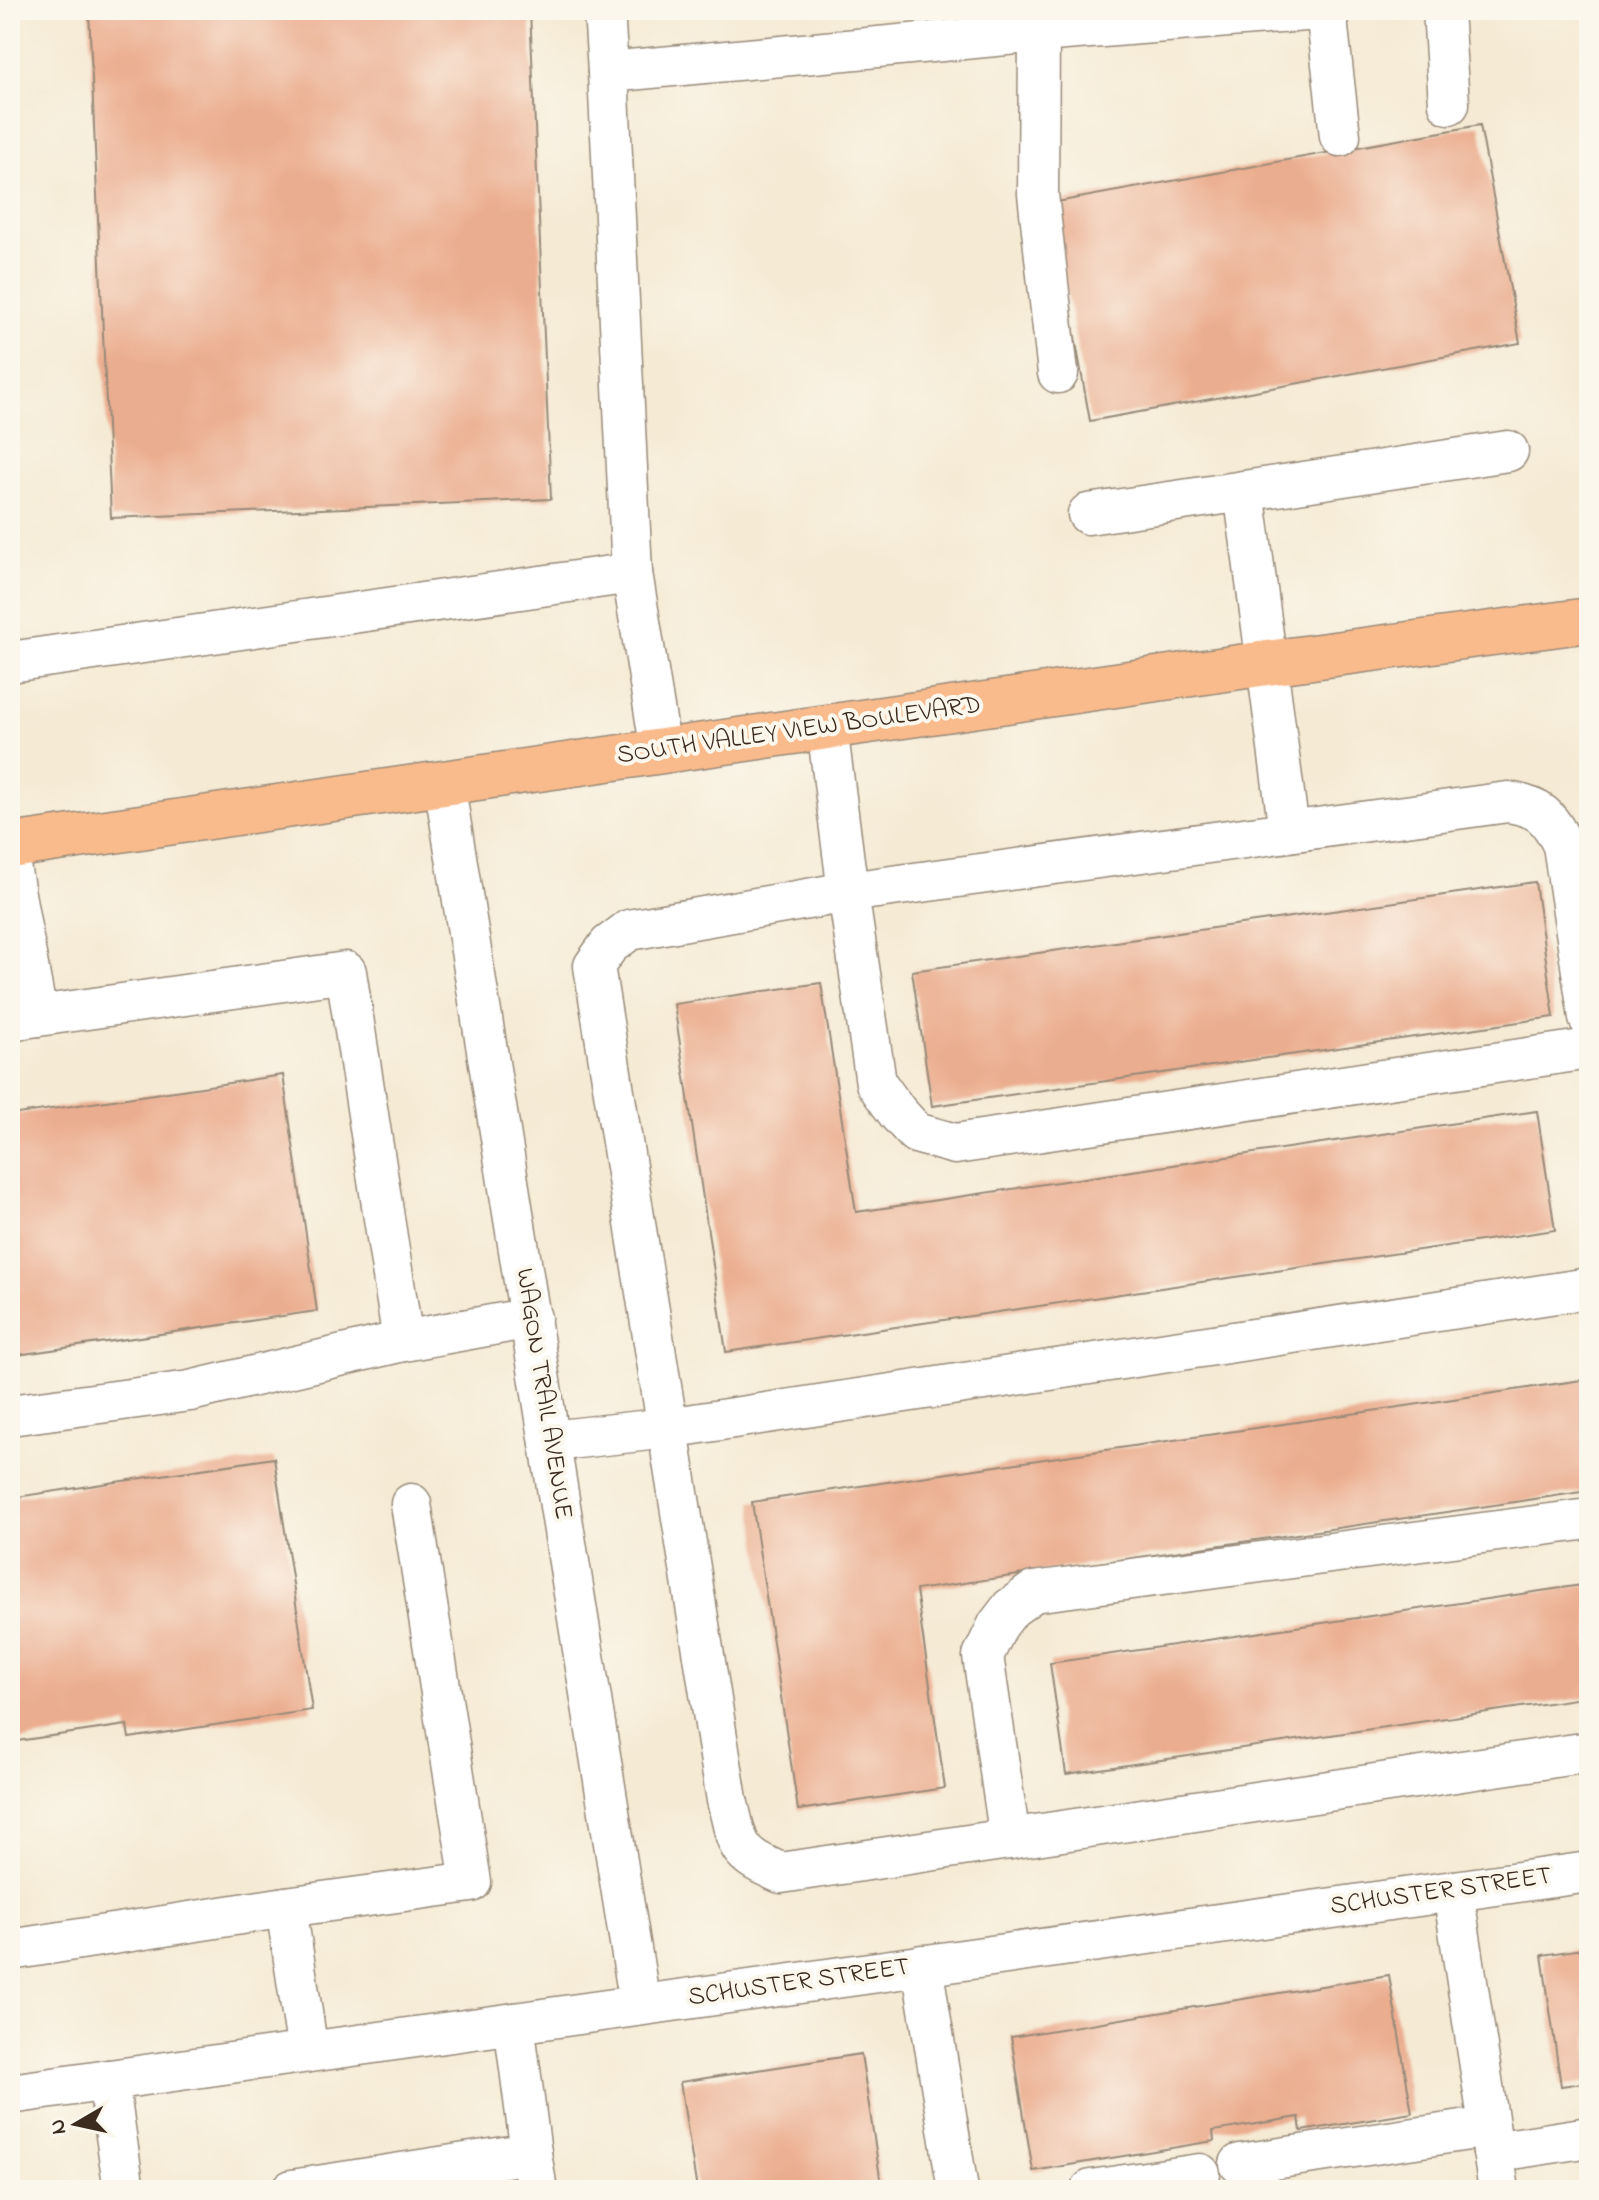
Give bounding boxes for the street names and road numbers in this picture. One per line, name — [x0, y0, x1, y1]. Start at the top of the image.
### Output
street label: SOUTH VALLEY VIEW BOULEVARD — [615, 687, 983, 775]
street label: WAGON TRAIL AVENUE — [504, 1266, 582, 1522]
street label: SCHUSTER STREET — [1328, 1858, 1554, 1926]
street label: SCHUSTER STREET — [686, 1949, 912, 2017]

